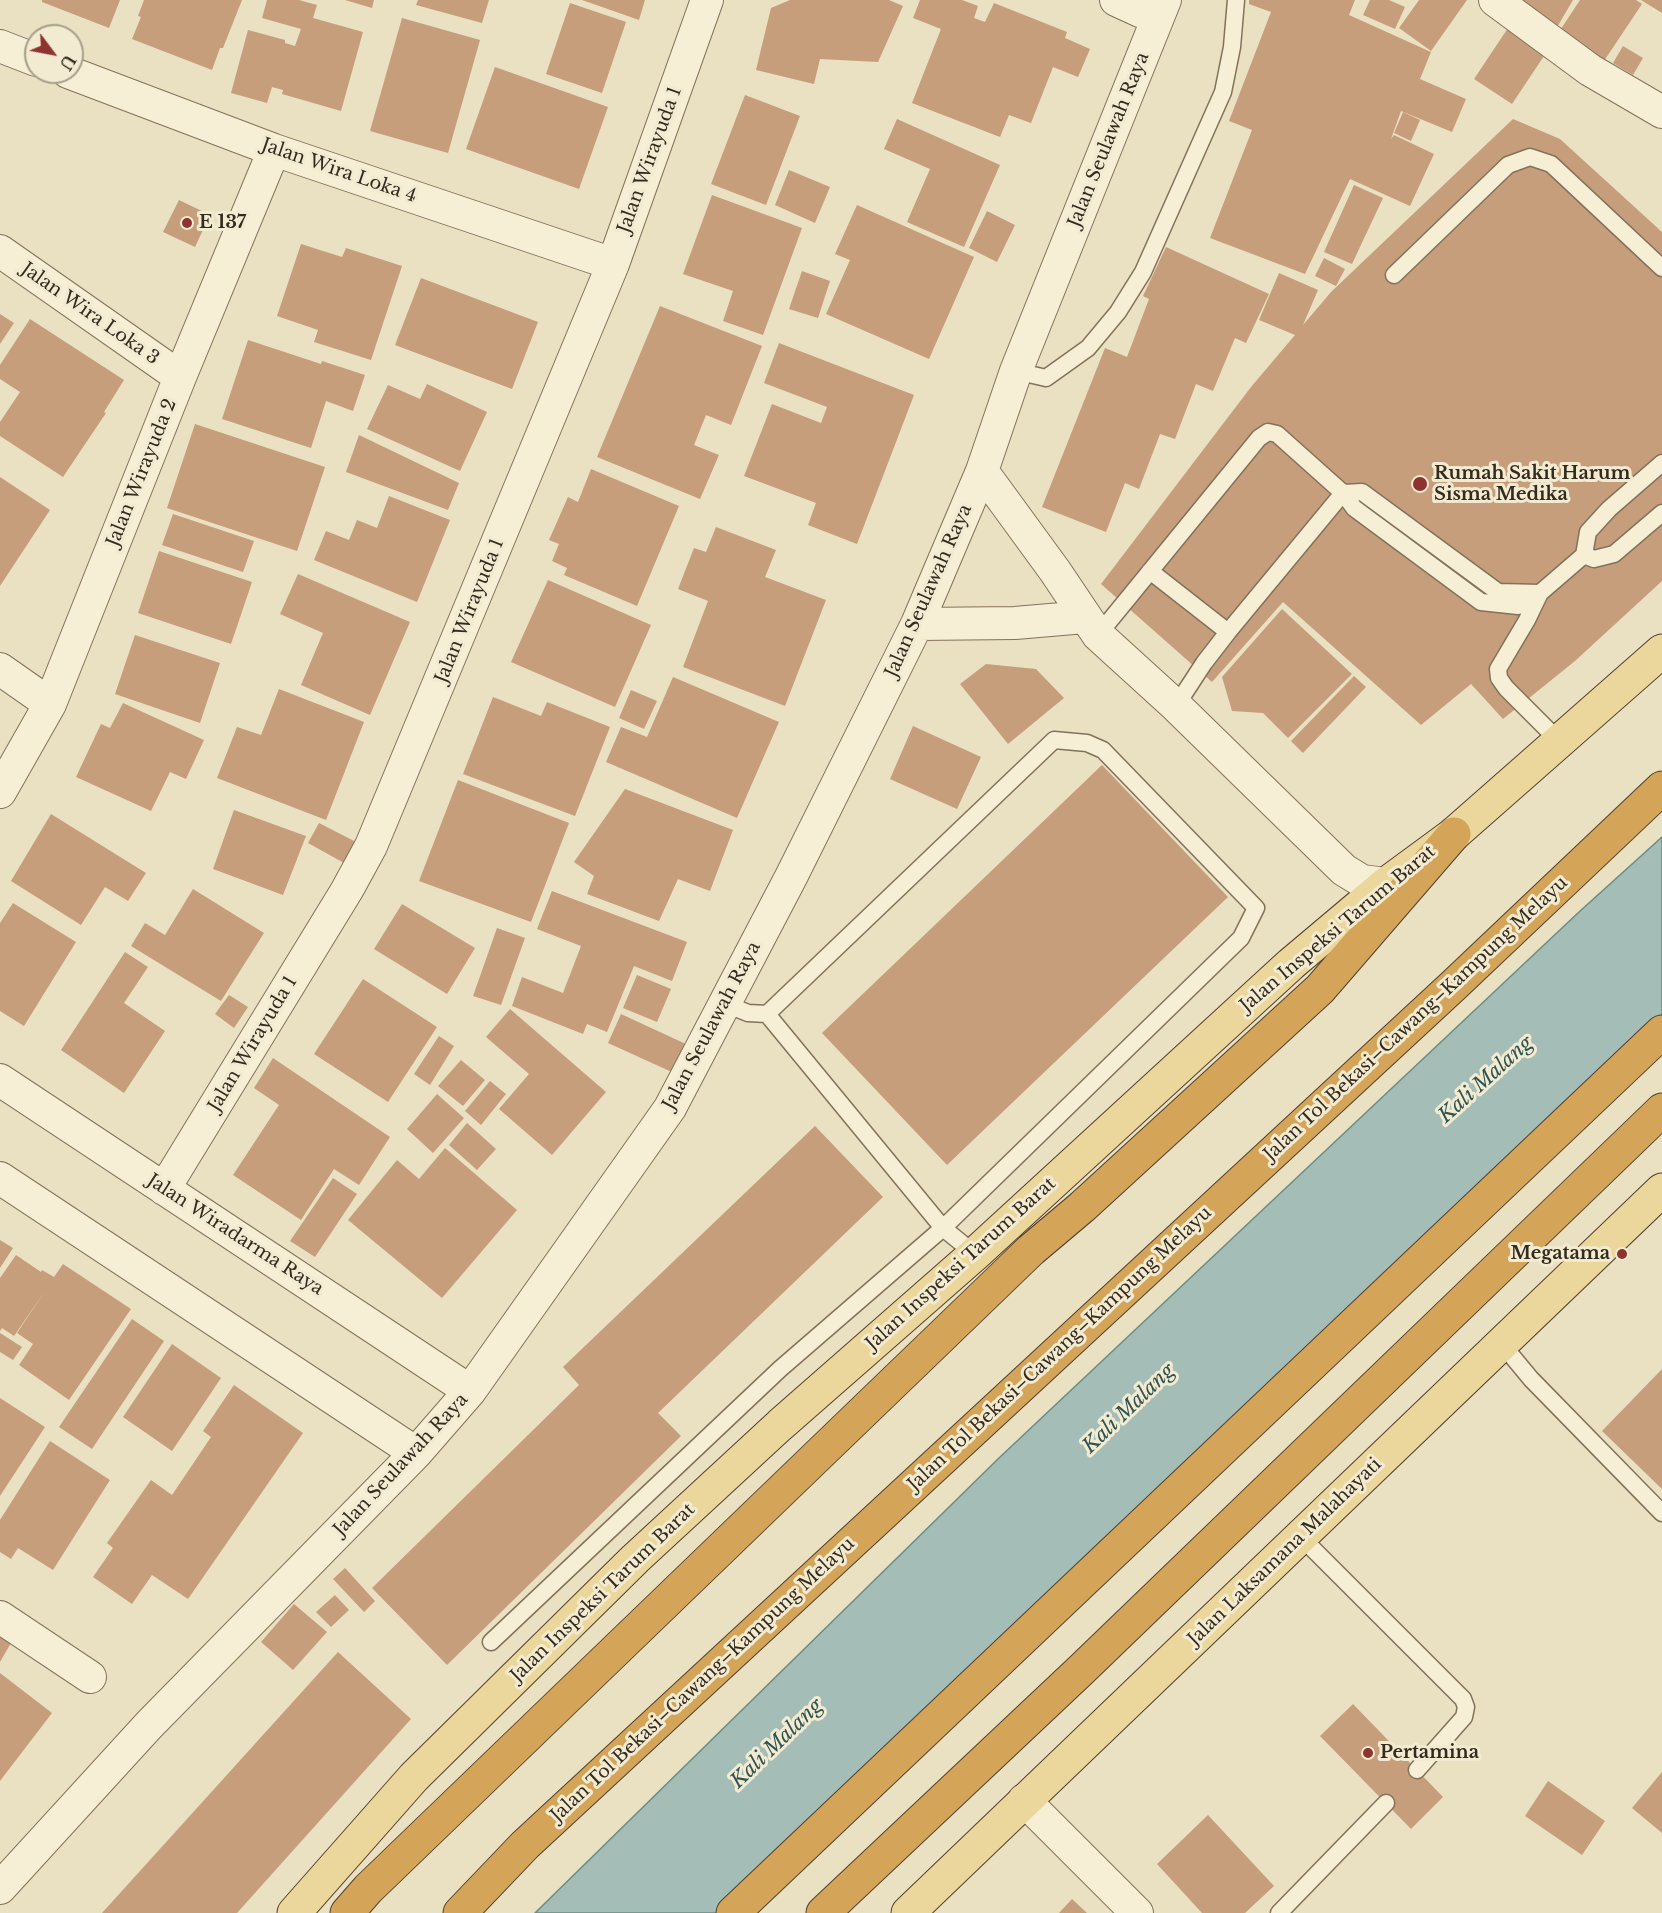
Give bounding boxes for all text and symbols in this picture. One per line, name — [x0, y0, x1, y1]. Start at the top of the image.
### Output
north arrow — [24, 24, 84, 84]
street label: Jalan Seulawah Raya — [1064, 49, 1154, 231]
text: U — [55, 51, 80, 74]
street label: Jalan Wirayuda 1 — [614, 84, 686, 236]
street label: Jalan Wira Loka 4 — [259, 134, 419, 208]
place label: E 137 — [199, 212, 246, 234]
marker: E 137 — [180, 216, 194, 230]
street label: Jalan Wira Loka 3 — [17, 258, 163, 370]
street label: Jalan Wirayuda 2 — [103, 396, 181, 550]
place label: Rumah Sakit Harum Sisma Medika — [1434, 463, 1630, 506]
marker: Rumah Sakit Harum Sisma Medika — [1411, 475, 1429, 493]
street label: Jalan Seulawah Raya — [881, 501, 977, 681]
street label: Jalan Wirayuda 1 — [431, 536, 509, 686]
street label: Jalan Inspeksi Tarum Barat — [1236, 841, 1440, 1017]
street label: Jalan Tol Bekasi–Cawang–Kampung Melayu — [1260, 872, 1572, 1166]
street label: Jalan Seulawah Raya — [659, 938, 765, 1114]
street label: Jalan Wirayuda 1 — [204, 972, 302, 1116]
water label: Kali Malang — [1434, 1031, 1538, 1129]
street label: Jalan Wiradarma Raya — [143, 1170, 327, 1300]
street label: Jalan Inspeksi Tarum Barat — [862, 1173, 1060, 1355]
street label: Jalan Tol Bekasi–Cawang–Kampung Melayu — [904, 1202, 1216, 1496]
place label: Megatama — [1510, 1243, 1610, 1265]
marker: Megatama — [1615, 1247, 1629, 1261]
water label: Kali Malang — [1078, 1359, 1180, 1459]
street label: Jalan Seulawah Raya — [329, 1389, 473, 1541]
street label: Jalan Laksamana Malahayati — [1184, 1454, 1386, 1650]
street label: Jalan Inspeksi Tarum Barat — [506, 1499, 700, 1687]
street label: Jalan Tol Bekasi–Cawang–Kampung Melayu — [547, 1533, 859, 1827]
water label: Kali Malang — [726, 1694, 828, 1794]
place label: Pertamina — [1380, 1742, 1479, 1764]
marker: Pertamina — [1361, 1746, 1375, 1760]

